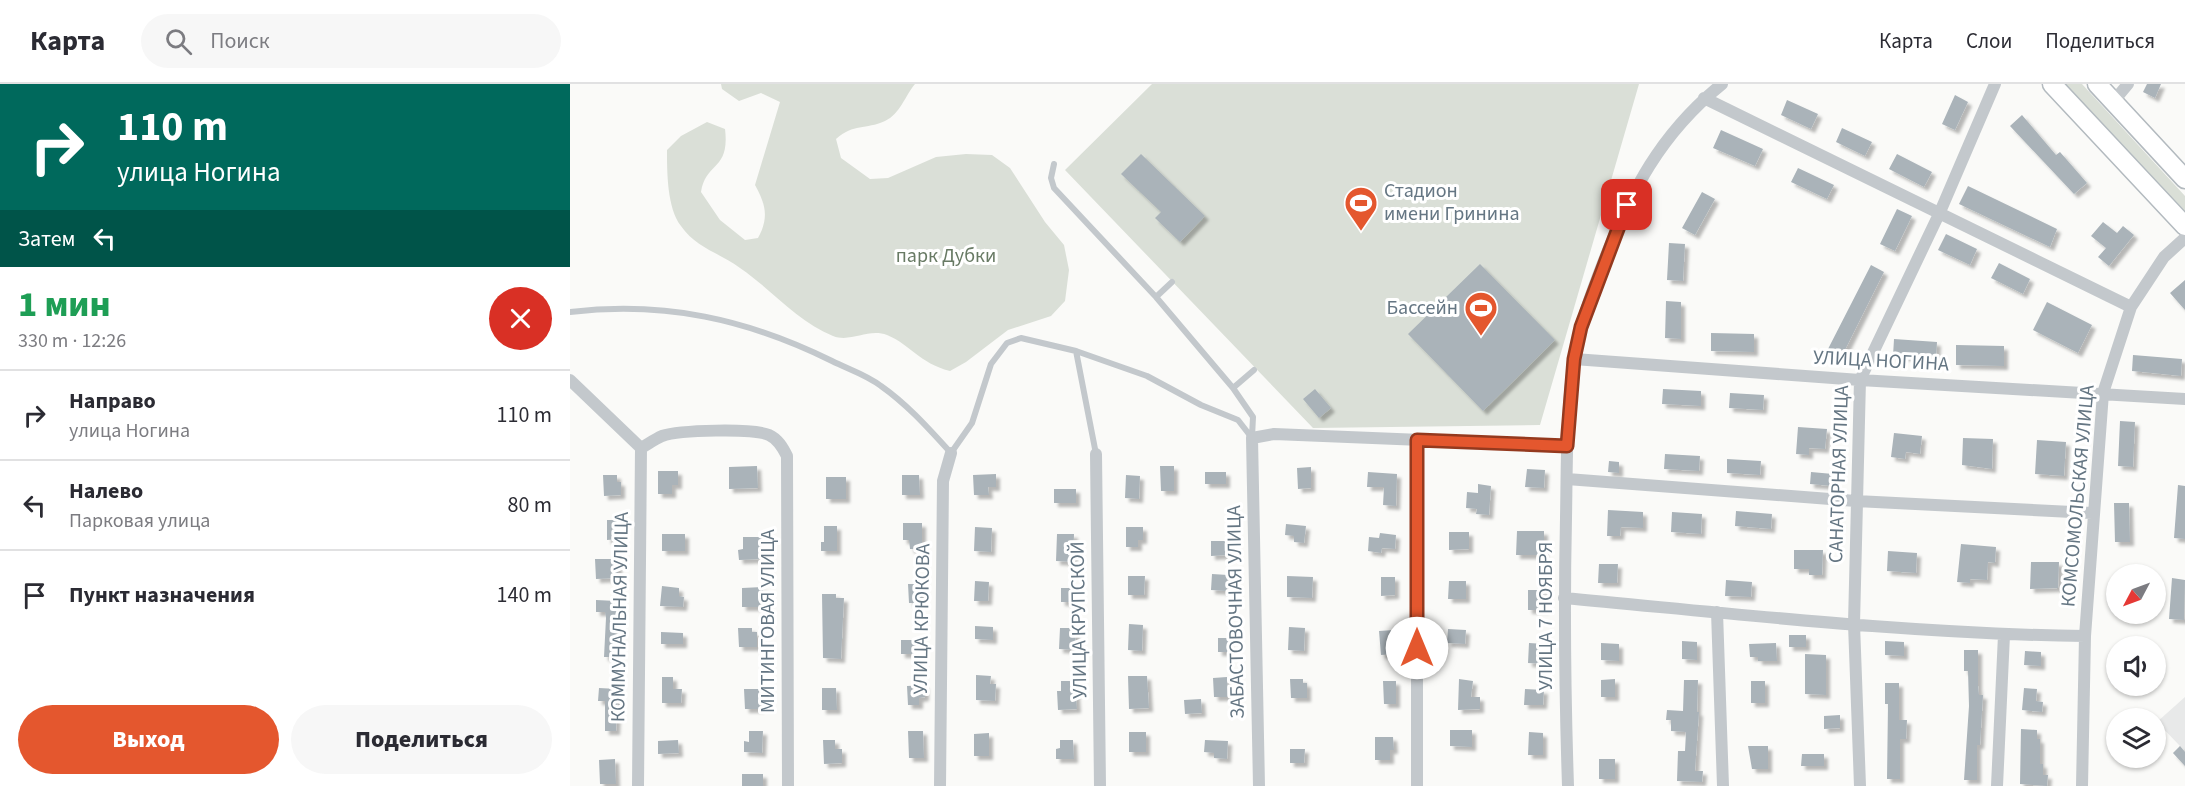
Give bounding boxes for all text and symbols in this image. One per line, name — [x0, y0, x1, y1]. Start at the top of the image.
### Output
search box — [141, 14, 561, 68]
text: Карта — [30, 21, 105, 61]
icon: search — [162, 25, 195, 58]
text: Поиск — [210, 25, 270, 57]
text: Карта — [1879, 26, 1933, 56]
text: Слои — [1966, 26, 2012, 56]
text: Поделиться — [2045, 26, 2155, 56]
text: 110 m — [117, 97, 228, 157]
icon: right — [18, 108, 96, 186]
text: улица Ногина — [117, 153, 281, 192]
place label: Стадион имени Гринина — [1384, 177, 1519, 228]
pin — [1601, 179, 1652, 230]
sports icon: Стадион имени Гринина — [1343, 185, 1379, 232]
icon: arrive — [1610, 188, 1643, 221]
icon: left — [88, 222, 121, 255]
text: Затем — [18, 223, 76, 255]
park label: парк Дубки — [896, 242, 996, 270]
text: 1 мин — [18, 279, 111, 330]
button: close — [489, 287, 552, 350]
sports icon: Бассейн — [1463, 290, 1499, 337]
place label: Бассейн — [1386, 294, 1458, 322]
text: 330 m · 12:26 — [18, 327, 126, 355]
street label: УЛИЦА НОГИНА — [1812, 343, 1950, 379]
street label: САНАТОРНАЯ УЛИЦА — [1822, 384, 1856, 563]
street label: КОМСОМОЛЬСКАЯ УЛИЦА — [2054, 384, 2102, 608]
text: Направо — [69, 385, 156, 417]
icon: right — [18, 399, 51, 432]
text: 110 m — [497, 399, 552, 431]
text: улица Ногина — [69, 417, 190, 445]
text: Налево — [69, 475, 143, 507]
icon: left — [18, 489, 51, 522]
text: 80 m — [507, 489, 552, 521]
street label: ЗАБАСТОВОЧНАЯ УЛИЦА — [1220, 505, 1252, 719]
text: Парковая улица — [69, 507, 210, 535]
street label: КОММУНАЛЬНАЯ УЛИЦА — [604, 511, 636, 722]
street label: МИТИНГОВАЯ УЛИЦА — [754, 529, 782, 713]
street label: УЛИЦА КРУПСКОЙ — [1064, 541, 1094, 699]
street label: УЛИЦА 7 НОЯБРЯ — [1532, 542, 1560, 690]
street label: УЛИЦА КРЮКОВА — [907, 543, 937, 695]
north arrow — [2106, 564, 2166, 624]
map controls — [2106, 564, 2166, 768]
icon: arrive — [18, 579, 51, 612]
text: Пункт назначения — [69, 579, 255, 611]
text: 140 m — [497, 579, 552, 611]
position arrow — [1385, 616, 1449, 680]
button: sound — [2106, 636, 2166, 696]
button: Выход — [18, 705, 279, 774]
button: Поделиться — [291, 705, 552, 774]
button: layers — [2106, 708, 2166, 768]

